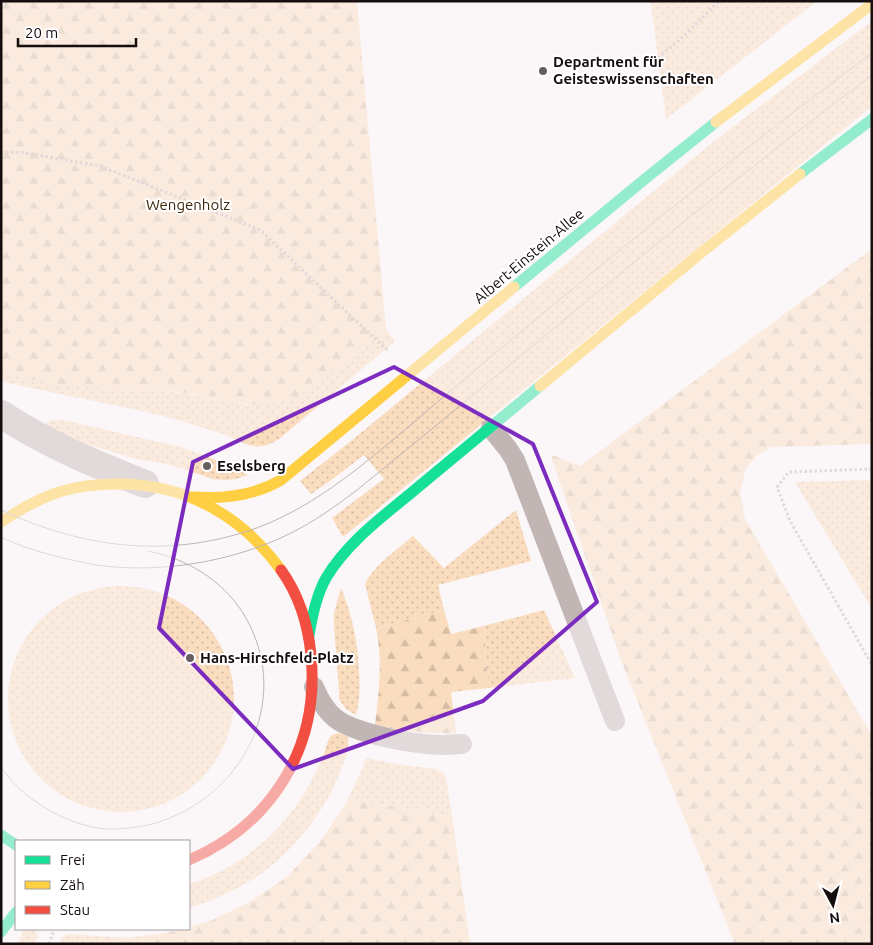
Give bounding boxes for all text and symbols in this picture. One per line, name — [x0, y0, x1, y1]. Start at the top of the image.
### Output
scale bar — [18, 15, 135, 47]
text: 20 m — [25, 24, 58, 41]
place label: Department für Geisteswissenschaften — [553, 53, 714, 87]
marker: Department für Geisteswissenschaften — [537, 65, 549, 77]
park label: Wengenholz — [146, 196, 230, 213]
street label: Albert-Einstein-Allee — [470, 205, 587, 307]
place label: Eselsberg — [217, 457, 286, 474]
marker: Eselsberg — [201, 460, 213, 472]
place label: Hans-Hirschfeld-Platz — [200, 649, 354, 666]
marker: Hans-Hirschfeld-Platz — [184, 652, 196, 664]
legend — [15, 840, 190, 930]
text: Frei — [60, 851, 85, 868]
text: Zäh — [60, 876, 85, 893]
north arrow — [808, 880, 858, 930]
text: Stau — [60, 901, 90, 918]
text: N — [828, 909, 841, 926]

